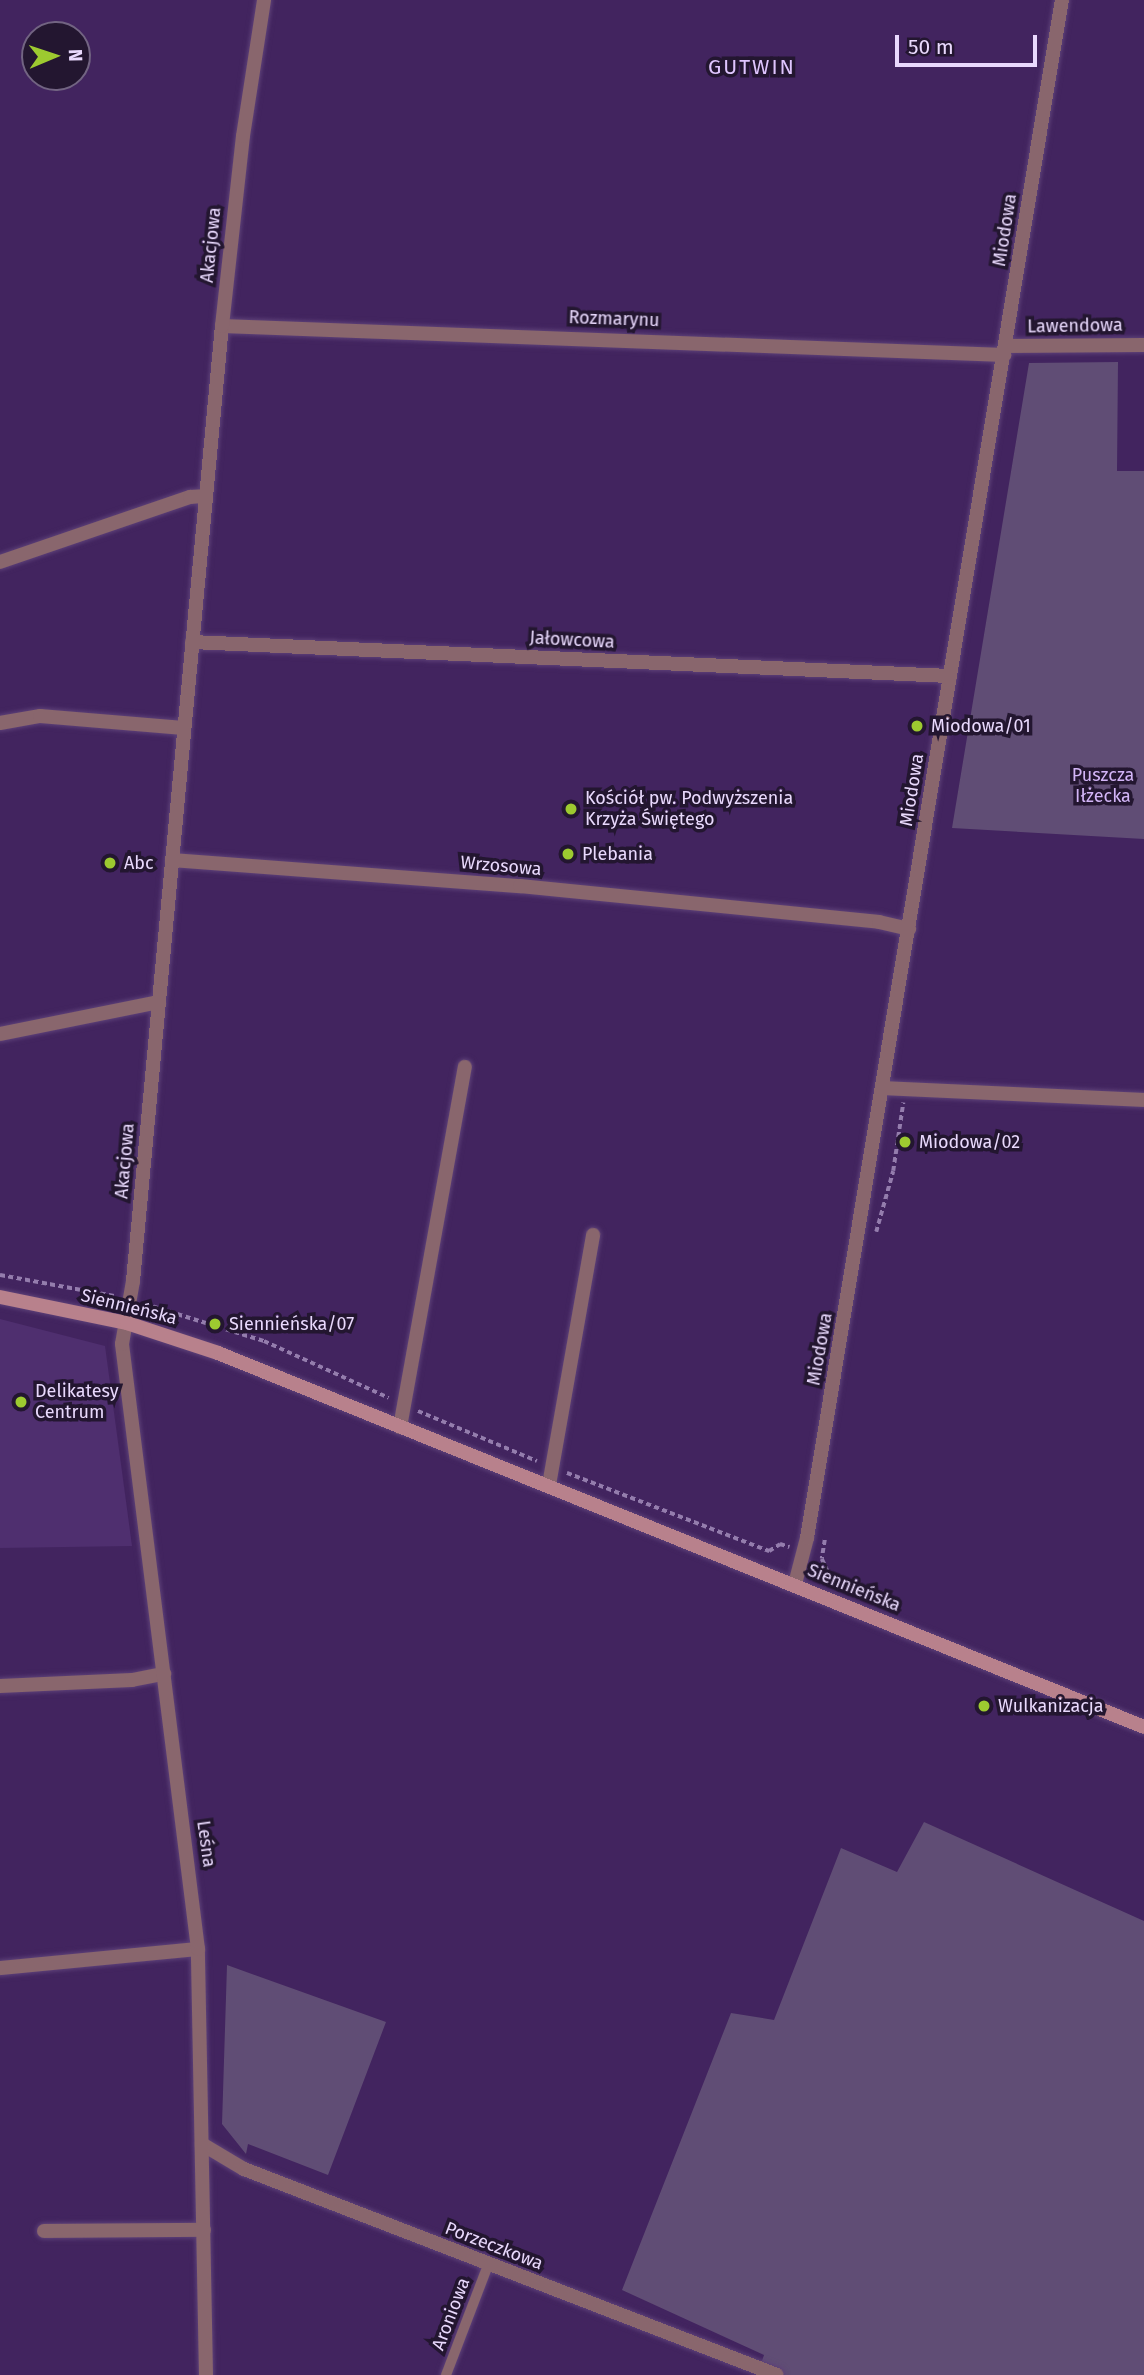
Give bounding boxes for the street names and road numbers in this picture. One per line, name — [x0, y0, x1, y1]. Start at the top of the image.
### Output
street label: Miodowa — [989, 192, 1021, 268]
street label: Akacjowa — [196, 206, 226, 284]
street label: Rozmarynu — [568, 307, 660, 331]
street label: Lawendowa — [1027, 314, 1123, 338]
street label: Jałowcowa — [529, 627, 615, 653]
street label: Miodowa — [896, 752, 928, 828]
street label: Wrzosowa — [460, 852, 542, 880]
street label: Akacjowa — [111, 1122, 139, 1200]
street label: Siennieńska — [79, 1285, 179, 1329]
street label: Miodowa — [803, 1311, 837, 1387]
street label: Siennieńska — [804, 1560, 904, 1616]
street label: Leśna — [192, 1819, 220, 1869]
street label: Porzeczkowa — [442, 2217, 546, 2275]
street label: Aroniowa — [427, 2275, 475, 2353]

